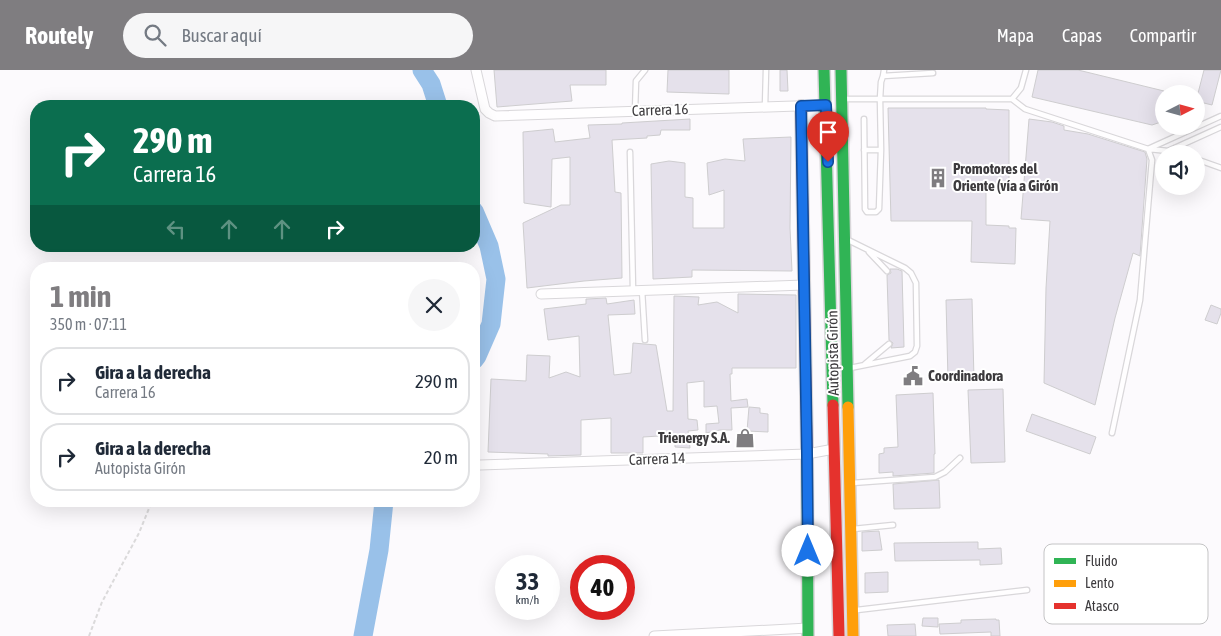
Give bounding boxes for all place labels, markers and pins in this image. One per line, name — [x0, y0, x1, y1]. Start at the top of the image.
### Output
pin — [807, 111, 849, 162]
place label: Promotores del Oriente (vía a Girón — [953, 160, 1058, 194]
building icon: Promotores del Oriente (vía a Girón — [927, 167, 949, 189]
public building icon: Coordinadora — [902, 365, 924, 387]
place label: Coordinadora — [928, 367, 1003, 384]
shop icon: Trienergy S.A. — [734, 427, 756, 449]
place label: Trienergy S.A. — [658, 429, 730, 446]

